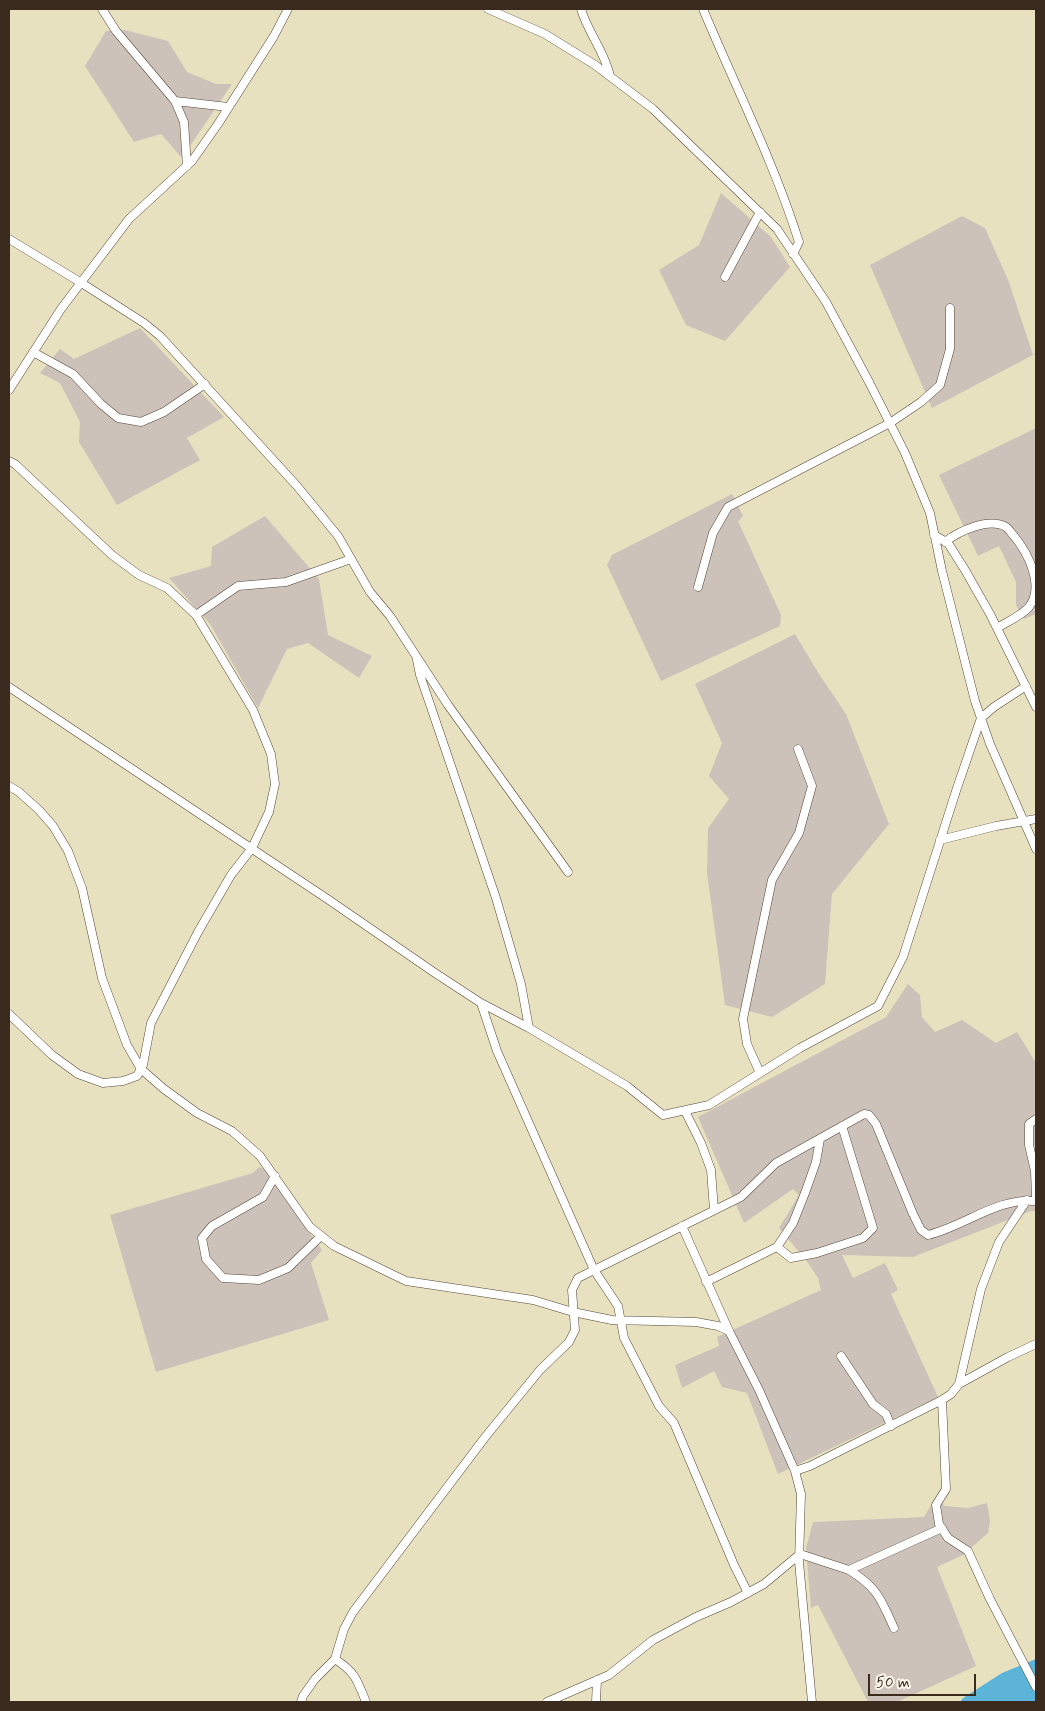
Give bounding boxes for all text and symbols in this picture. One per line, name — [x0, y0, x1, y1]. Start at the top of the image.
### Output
scale bar — [870, 1664, 978, 1696]
text: 50 m — [876, 1673, 910, 1693]

